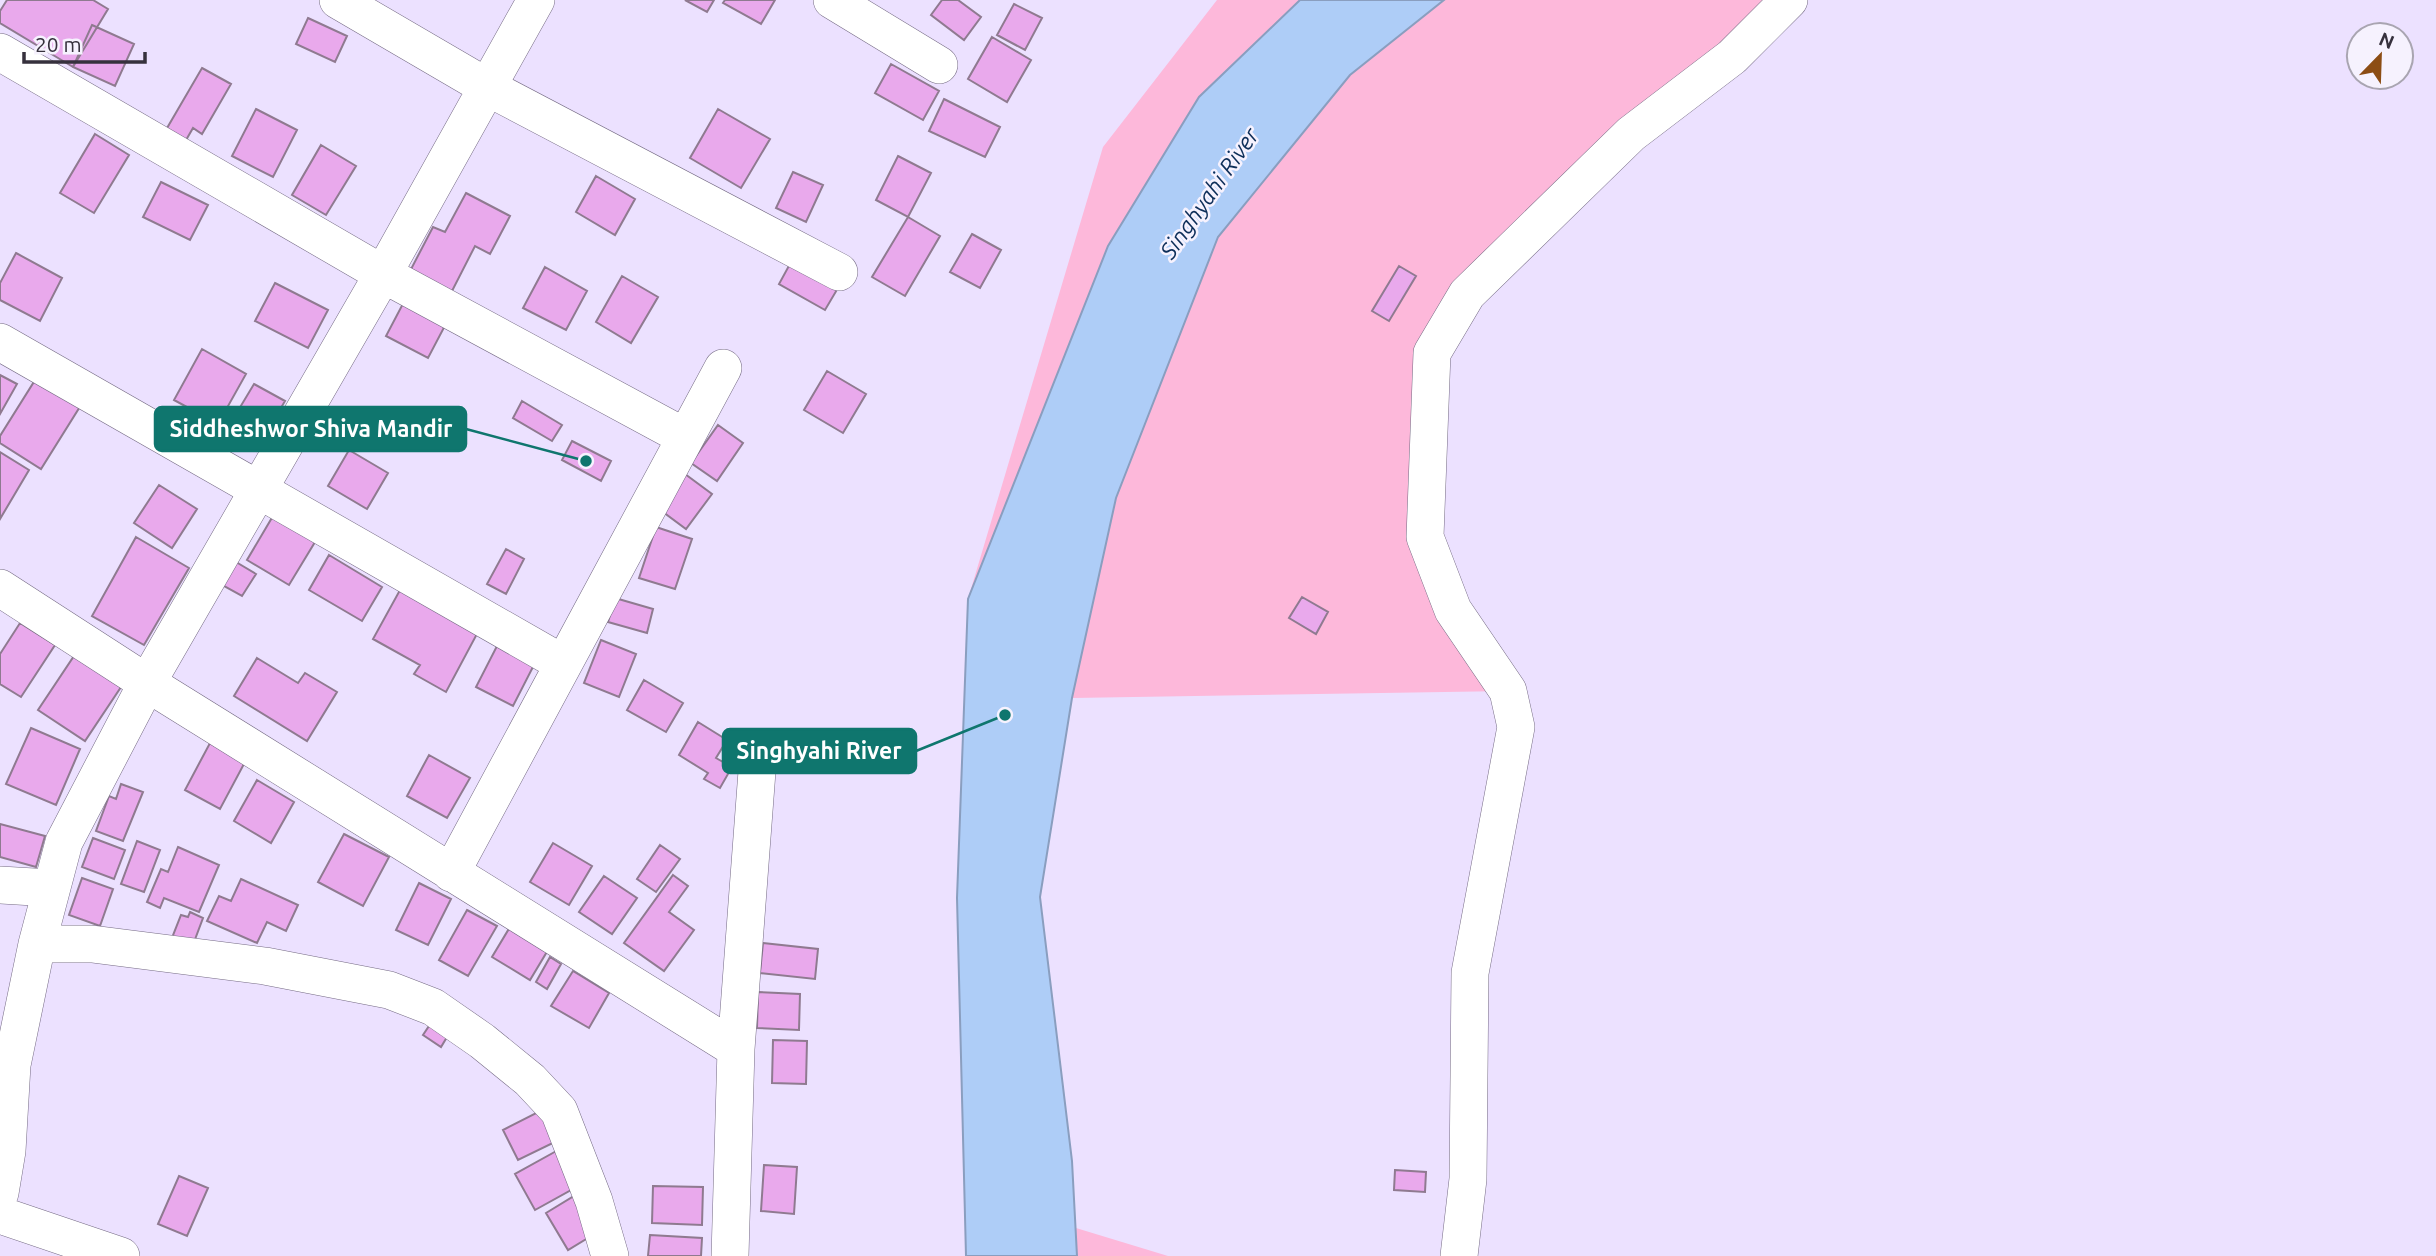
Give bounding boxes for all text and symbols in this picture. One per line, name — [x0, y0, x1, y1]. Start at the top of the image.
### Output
scale bar — [24, 21, 145, 65]
north arrow — [2345, 21, 2415, 91]
text: N — [2376, 27, 2397, 53]
text: 20 m — [35, 32, 82, 56]
water label: Singhyahi River — [1154, 122, 1264, 264]
callout: Siddheshwor Shiva Mandir — [155, 407, 466, 451]
text: Siddheshwor Shiva Mandir — [169, 416, 453, 441]
callout: Singhyahi River — [723, 729, 916, 773]
text: Singhyahi River — [736, 738, 902, 763]

